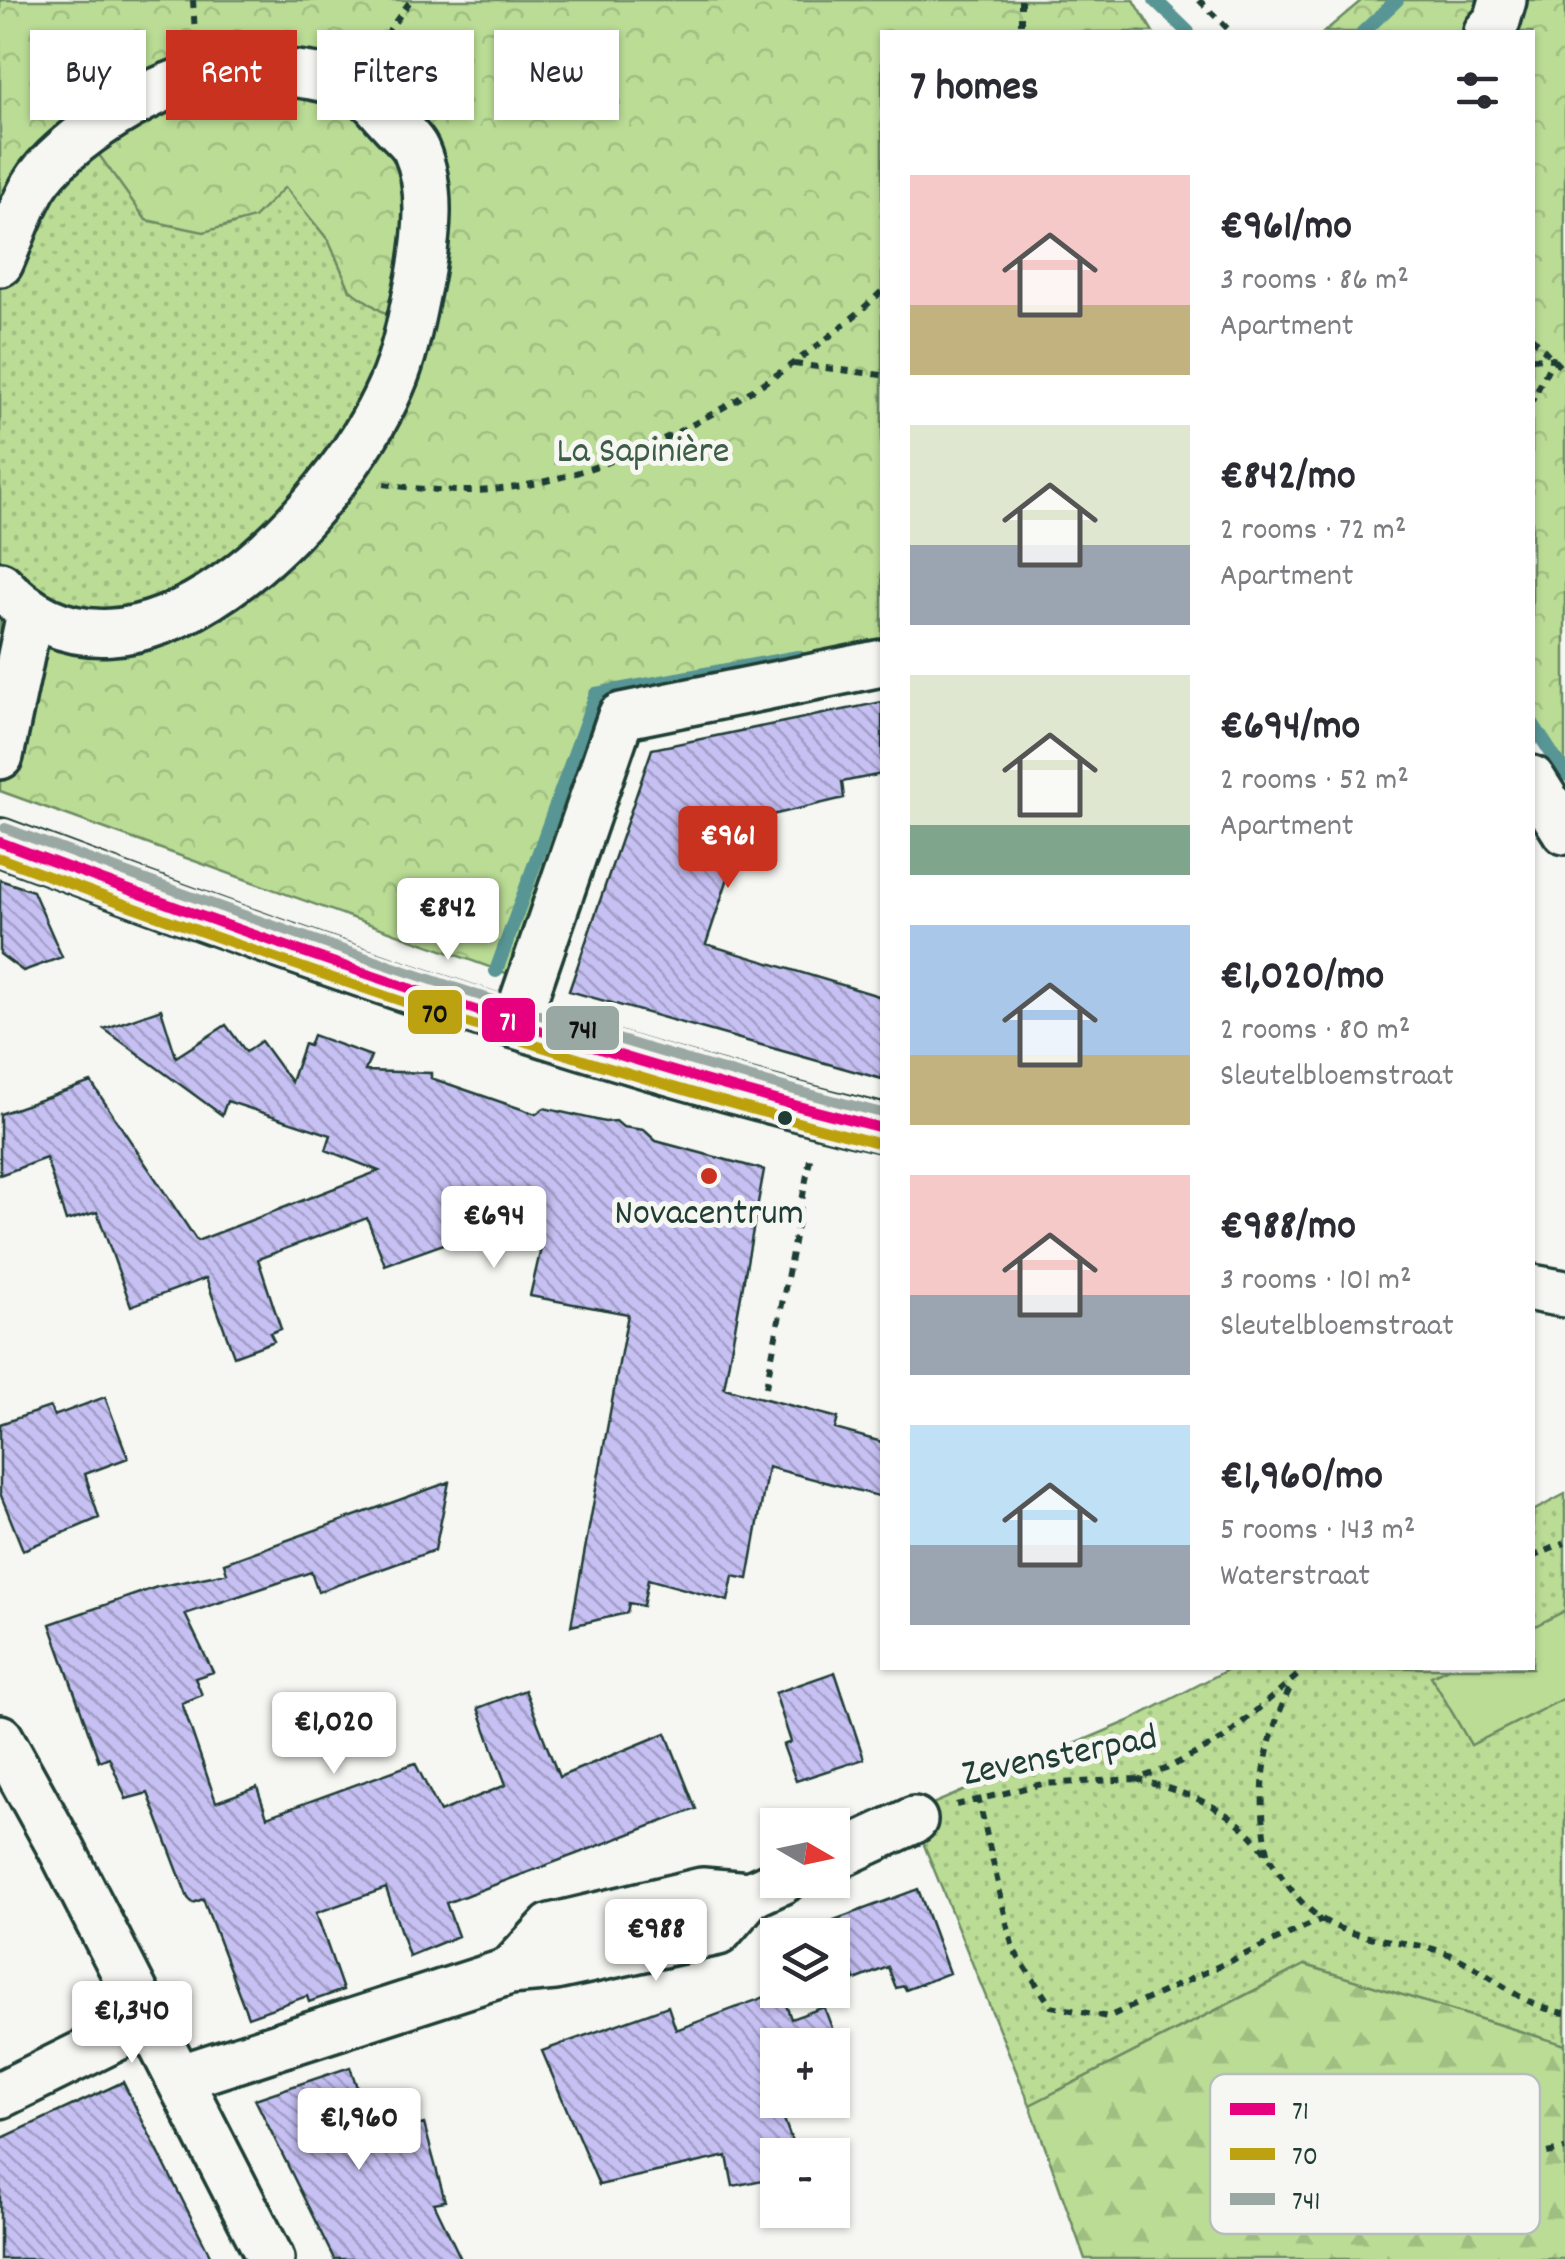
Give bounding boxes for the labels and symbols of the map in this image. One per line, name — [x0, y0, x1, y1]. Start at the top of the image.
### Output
park label: La Sapinière — [557, 426, 729, 481]
pin: €961 — [669, 806, 787, 891]
pin: €842 — [389, 878, 507, 963]
line badge: 70 — [406, 988, 464, 1036]
line badge: 71 — [480, 996, 537, 1044]
text: 70 — [422, 997, 448, 1037]
line badge: 741 — [544, 1004, 621, 1052]
text: 71 — [500, 1005, 516, 1045]
text: 741 — [569, 1013, 597, 1053]
unlabelled marker — [775, 1108, 795, 1128]
marker: Novacentrum — [698, 1165, 720, 1187]
pin: €694 — [435, 1186, 553, 1271]
place label: Novacentrum — [614, 1188, 804, 1243]
pin: €1,020 — [253, 1692, 415, 1777]
street label: Zevensterpad — [958, 1712, 1162, 1804]
north arrow — [760, 1808, 850, 1898]
pin: €988 — [597, 1899, 715, 1984]
pin: €1,340 — [51, 1981, 213, 2066]
legend — [1210, 2074, 1540, 2234]
pin: €1,960 — [278, 2088, 440, 2173]
text: 71 — [1292, 2094, 1309, 2134]
text: 70 — [1292, 2139, 1318, 2179]
text: 741 — [1292, 2184, 1320, 2224]

